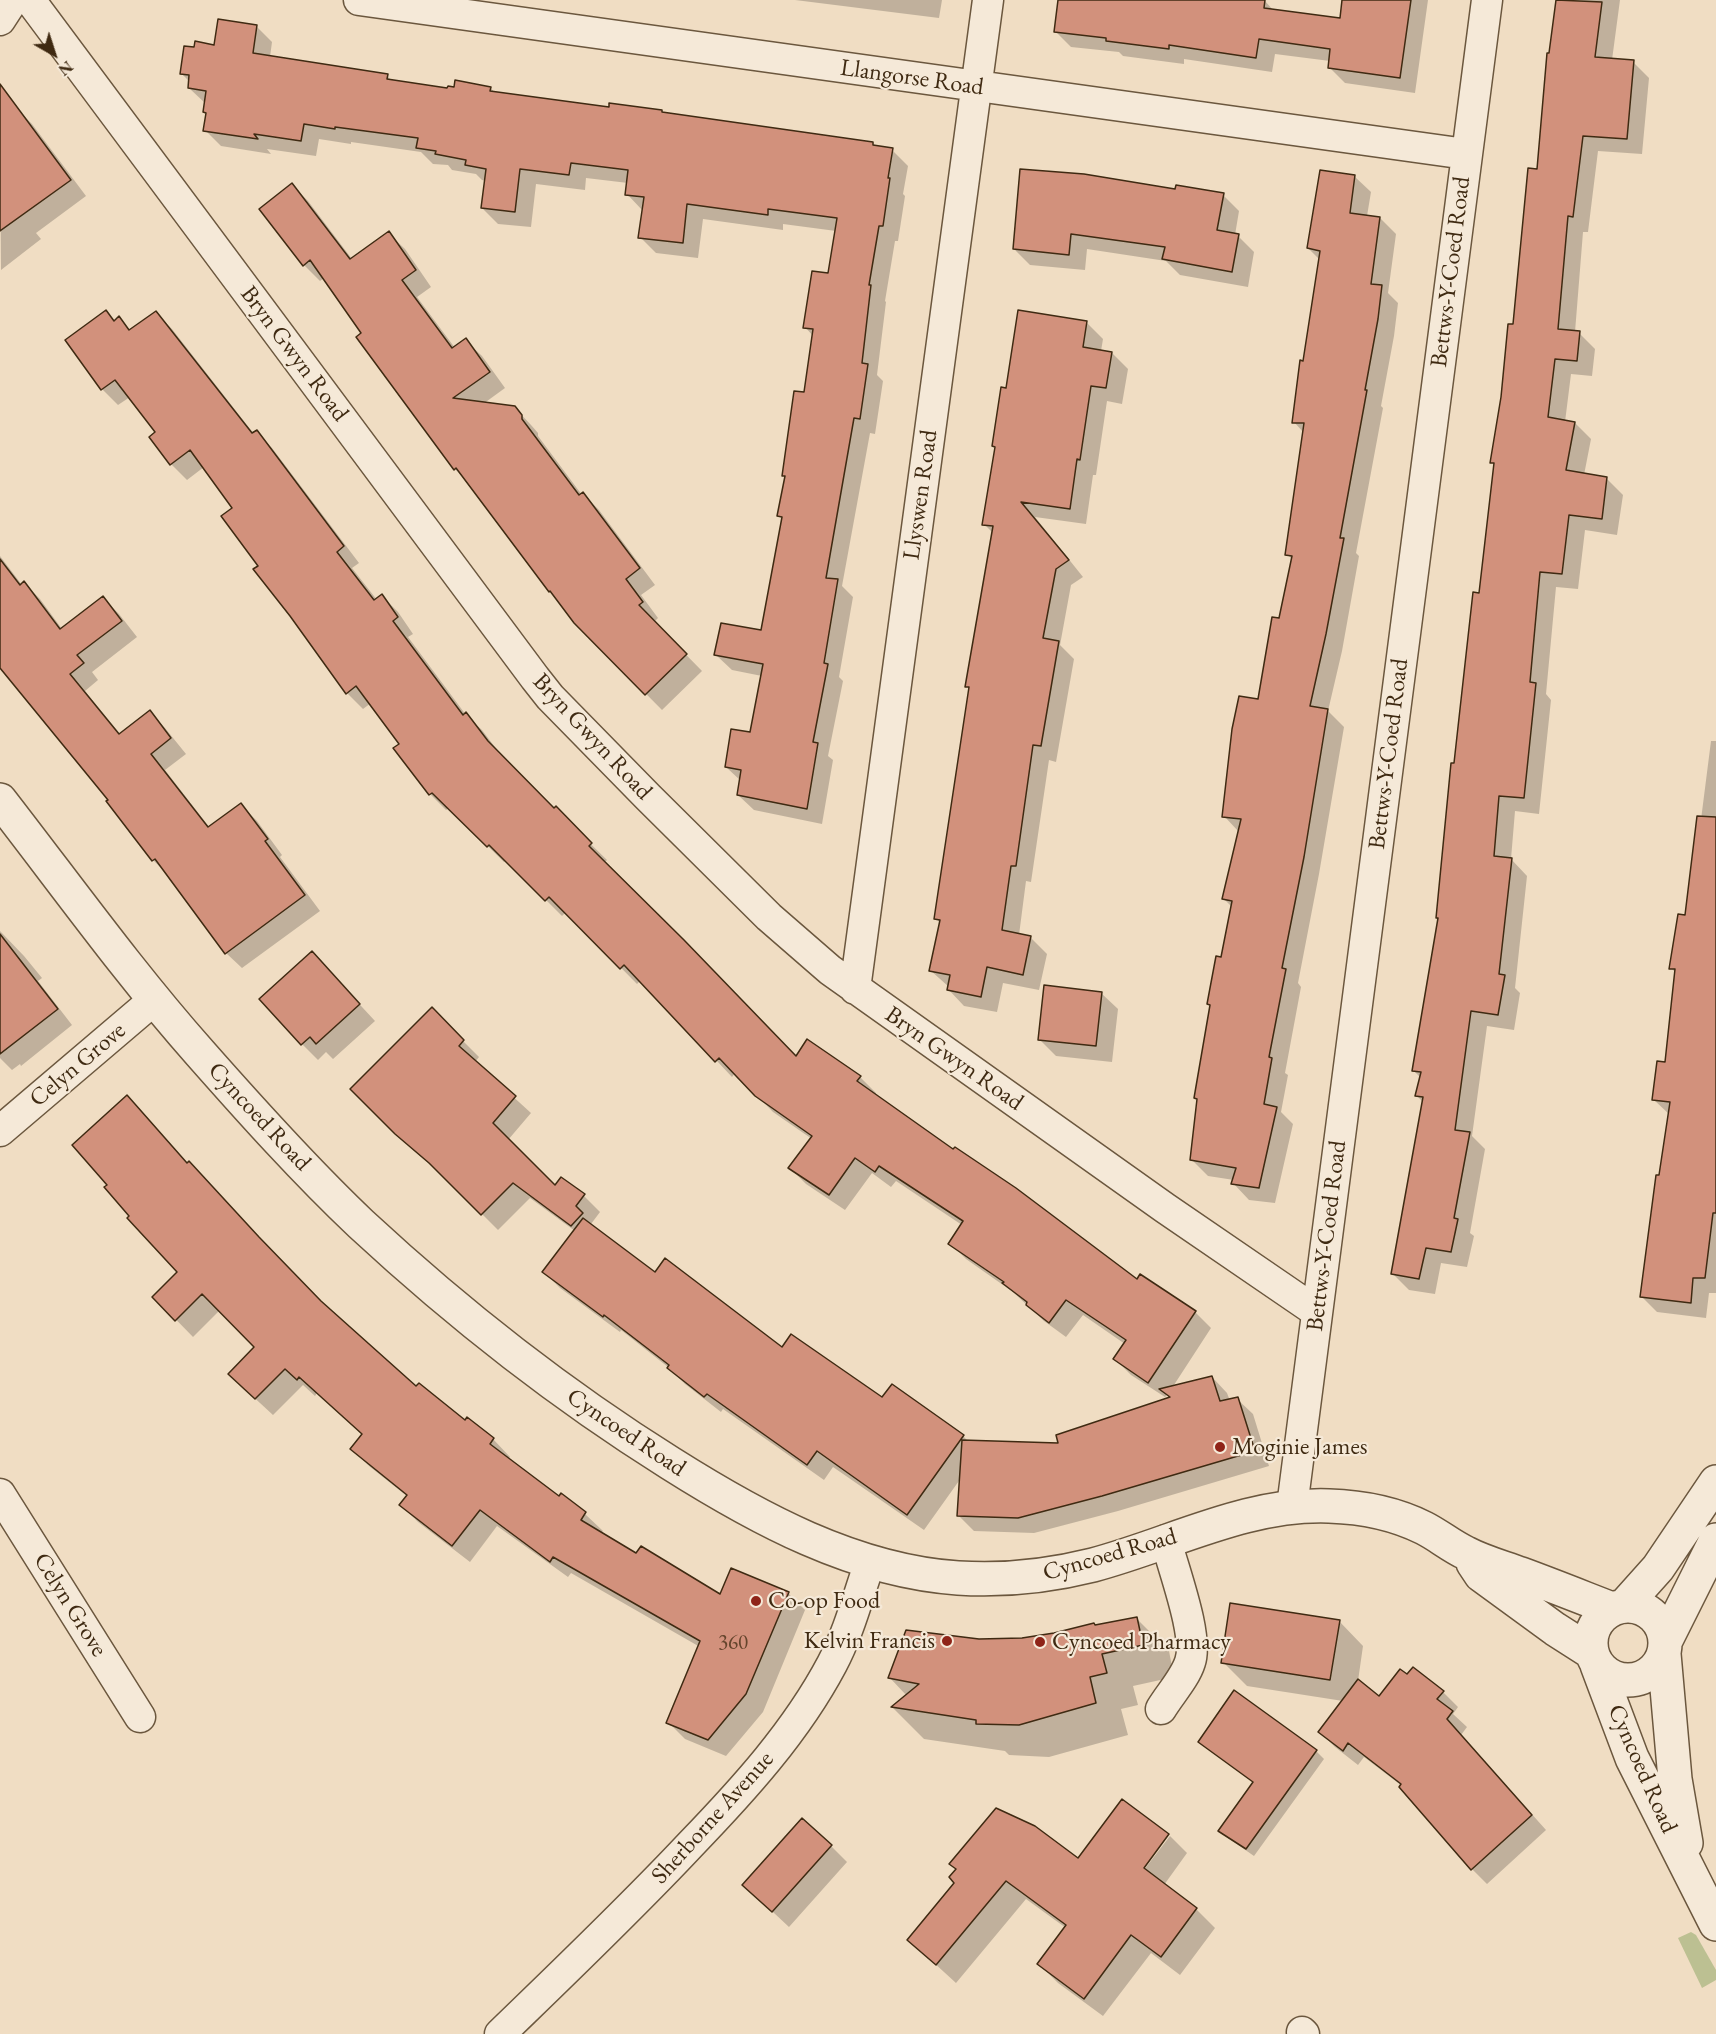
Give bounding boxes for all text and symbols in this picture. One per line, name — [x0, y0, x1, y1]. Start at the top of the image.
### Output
north arrow — [24, 24, 84, 84]
street label: Llangorse Road — [838, 54, 986, 102]
text: N — [54, 56, 77, 81]
street label: Bettws-Y-Coed Road — [1425, 175, 1477, 369]
street label: Bryn Gwyn Road — [234, 281, 354, 427]
street label: Llyswen Road — [898, 428, 944, 562]
street label: Bettws-Y-Coed Road — [1363, 657, 1415, 851]
street label: Bryn Gwyn Road — [526, 668, 658, 806]
street label: Bryn Gwyn Road — [879, 1001, 1029, 1117]
street label: Celyn Grove — [24, 1017, 132, 1113]
street label: Cyncoed Road — [202, 1057, 316, 1177]
street label: Bettws-Y-Coed Road — [1301, 1139, 1353, 1333]
street label: Cyncoed Road — [561, 1383, 691, 1483]
place label: Moginie James — [1232, 1433, 1368, 1461]
marker: Moginie James — [1213, 1440, 1227, 1454]
street label: Cyncoed Road — [1040, 1522, 1180, 1588]
street label: Celyn Grove — [27, 1548, 113, 1662]
place label: Co-op Food — [768, 1587, 880, 1615]
marker: Co-op Food — [749, 1594, 763, 1608]
place label: Kelvin Francis — [804, 1627, 935, 1655]
place label: Cyncoed Pharmacy — [1052, 1628, 1231, 1656]
house number: 360 — [718, 1630, 748, 1656]
marker: Kelvin Francis — [940, 1634, 954, 1648]
marker: Cyncoed Pharmacy — [1033, 1635, 1047, 1649]
street label: Cyncoed Road — [1601, 1700, 1683, 1838]
street label: Sherborne Avenue — [646, 1746, 780, 1890]

